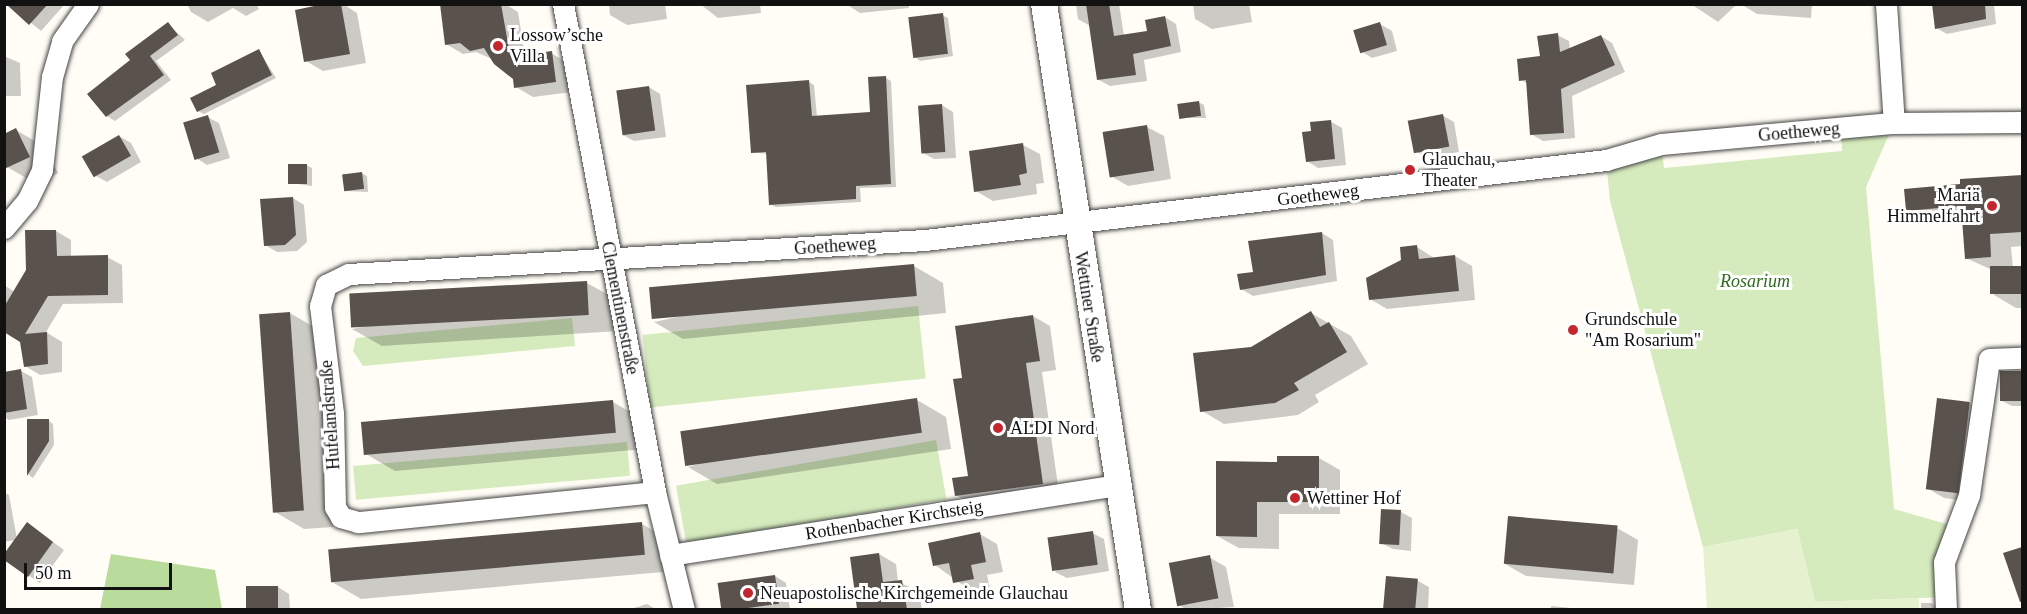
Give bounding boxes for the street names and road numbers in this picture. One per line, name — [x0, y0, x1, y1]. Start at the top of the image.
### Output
street label: Goetheweg — [1757, 118, 1841, 146]
street label: Goetheweg — [1276, 179, 1360, 211]
street label: Goetheweg — [793, 232, 877, 260]
street label: Clementinenstraße — [597, 240, 643, 376]
street label: Wettiner Straße — [1070, 250, 1108, 364]
street label: Hufelandstraße — [315, 359, 345, 471]
street label: Rothenbacher Kirchsteig — [804, 495, 984, 545]

